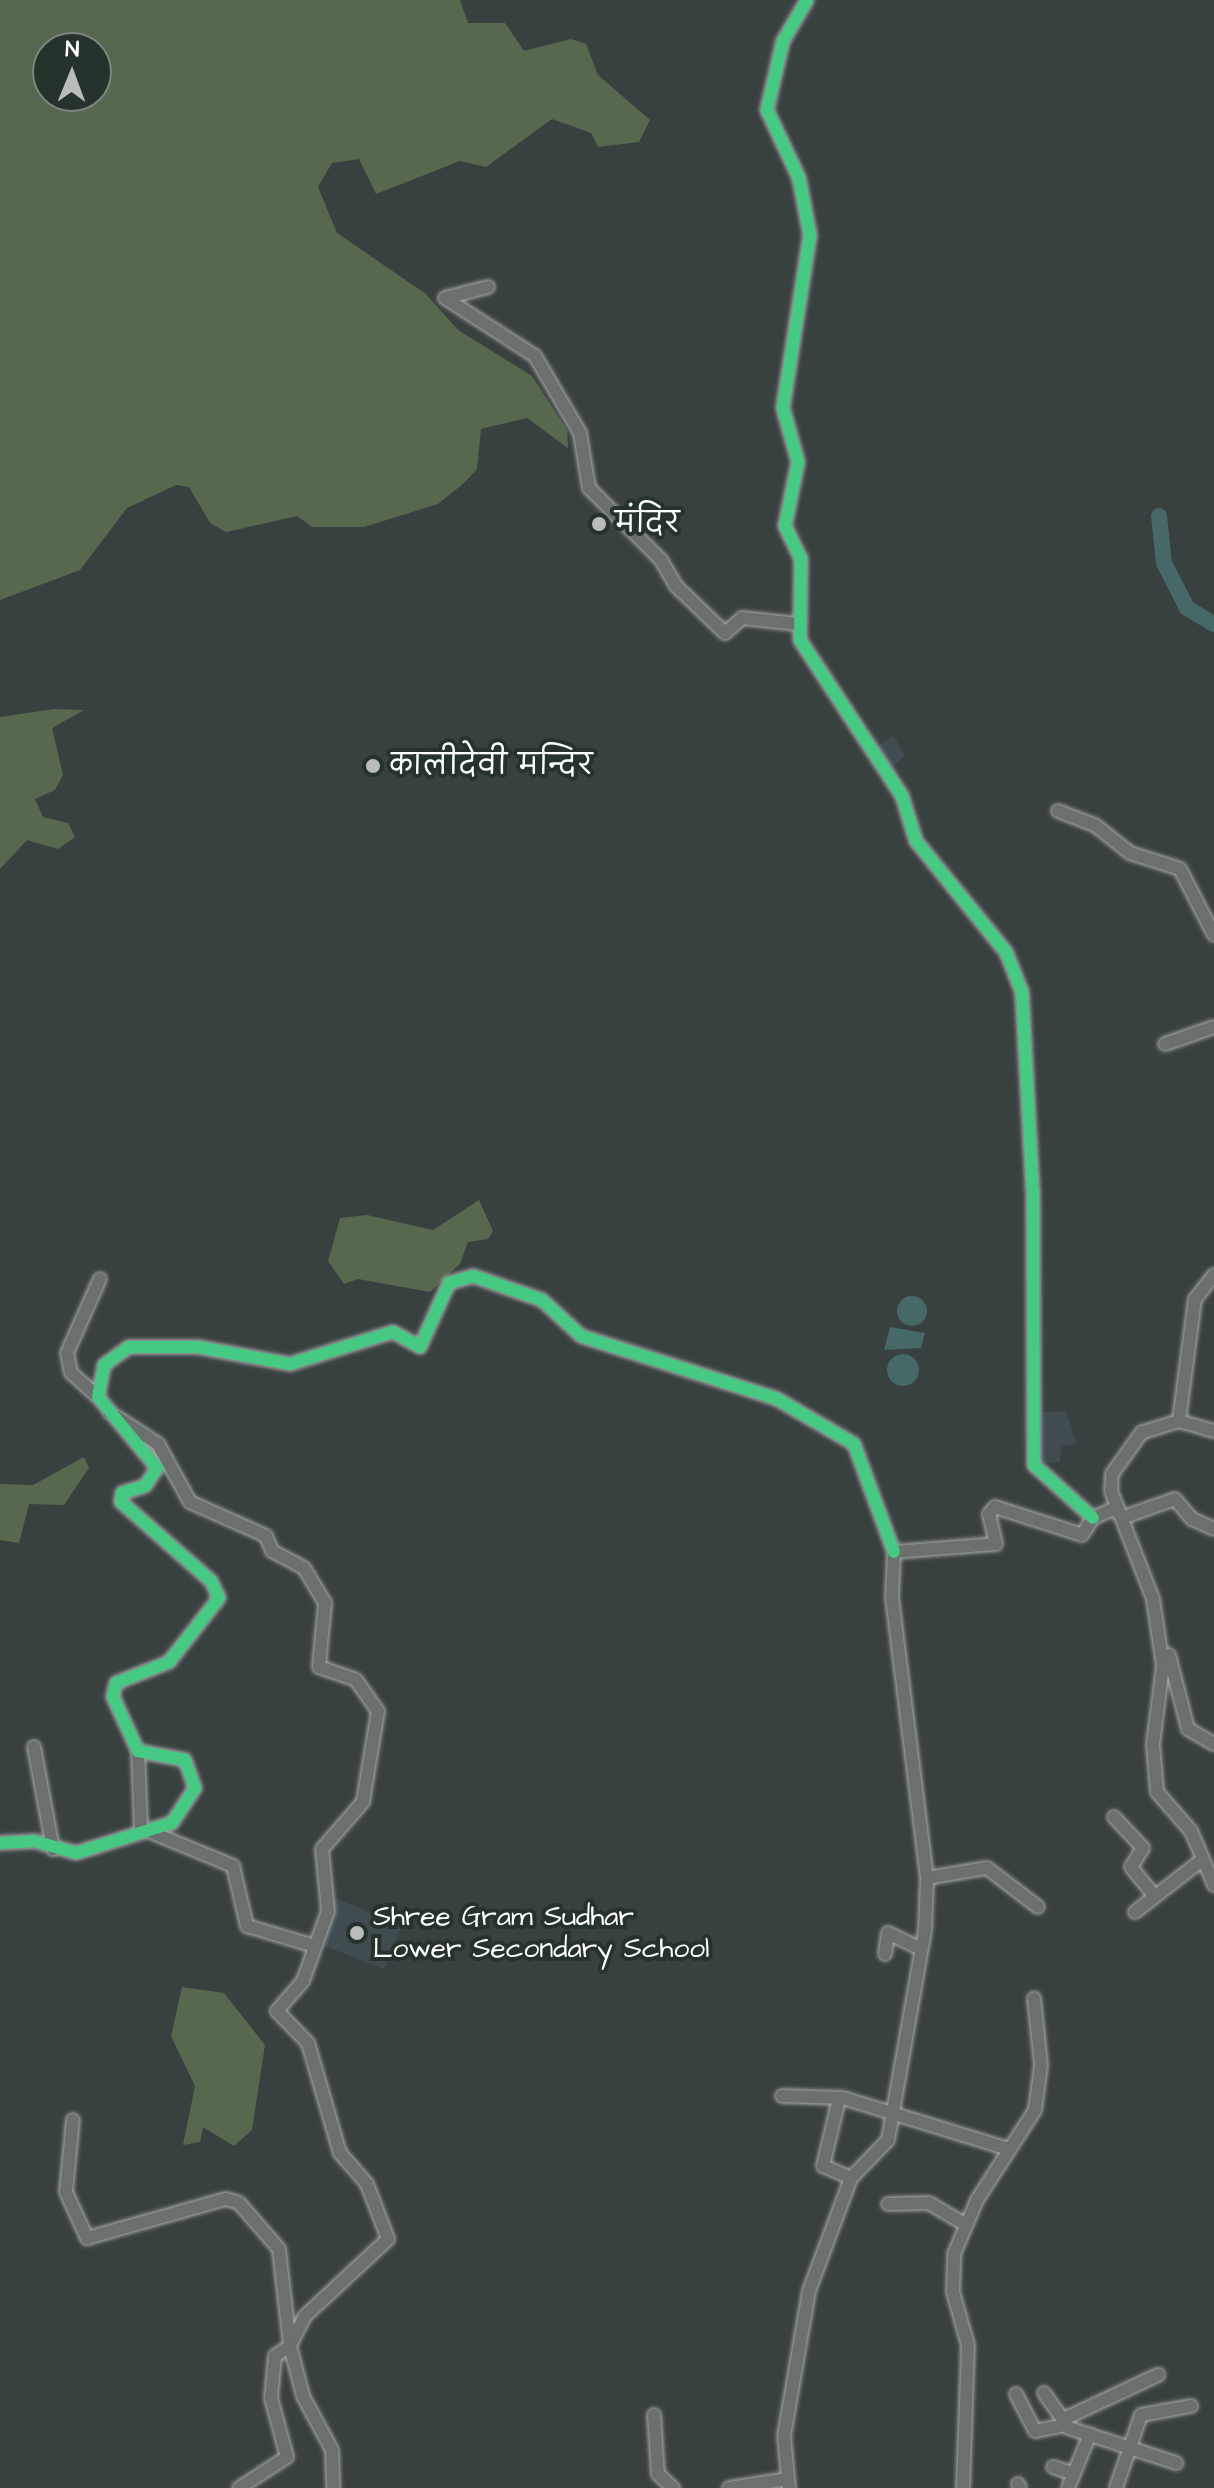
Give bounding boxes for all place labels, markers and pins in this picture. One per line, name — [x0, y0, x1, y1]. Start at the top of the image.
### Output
place label: मंदिर — [615, 507, 680, 541]
marker: मंदिर — [590, 515, 608, 533]
place label: कालीदेवी मन्दिर — [389, 749, 593, 783]
marker: कालीदेवी मन्दिर — [364, 757, 382, 775]
place label: Shree Gram Sudhar Lower Secondary School — [373, 1900, 709, 1966]
marker: Shree Gram Sudhar Lower Secondary School — [348, 1924, 366, 1942]

